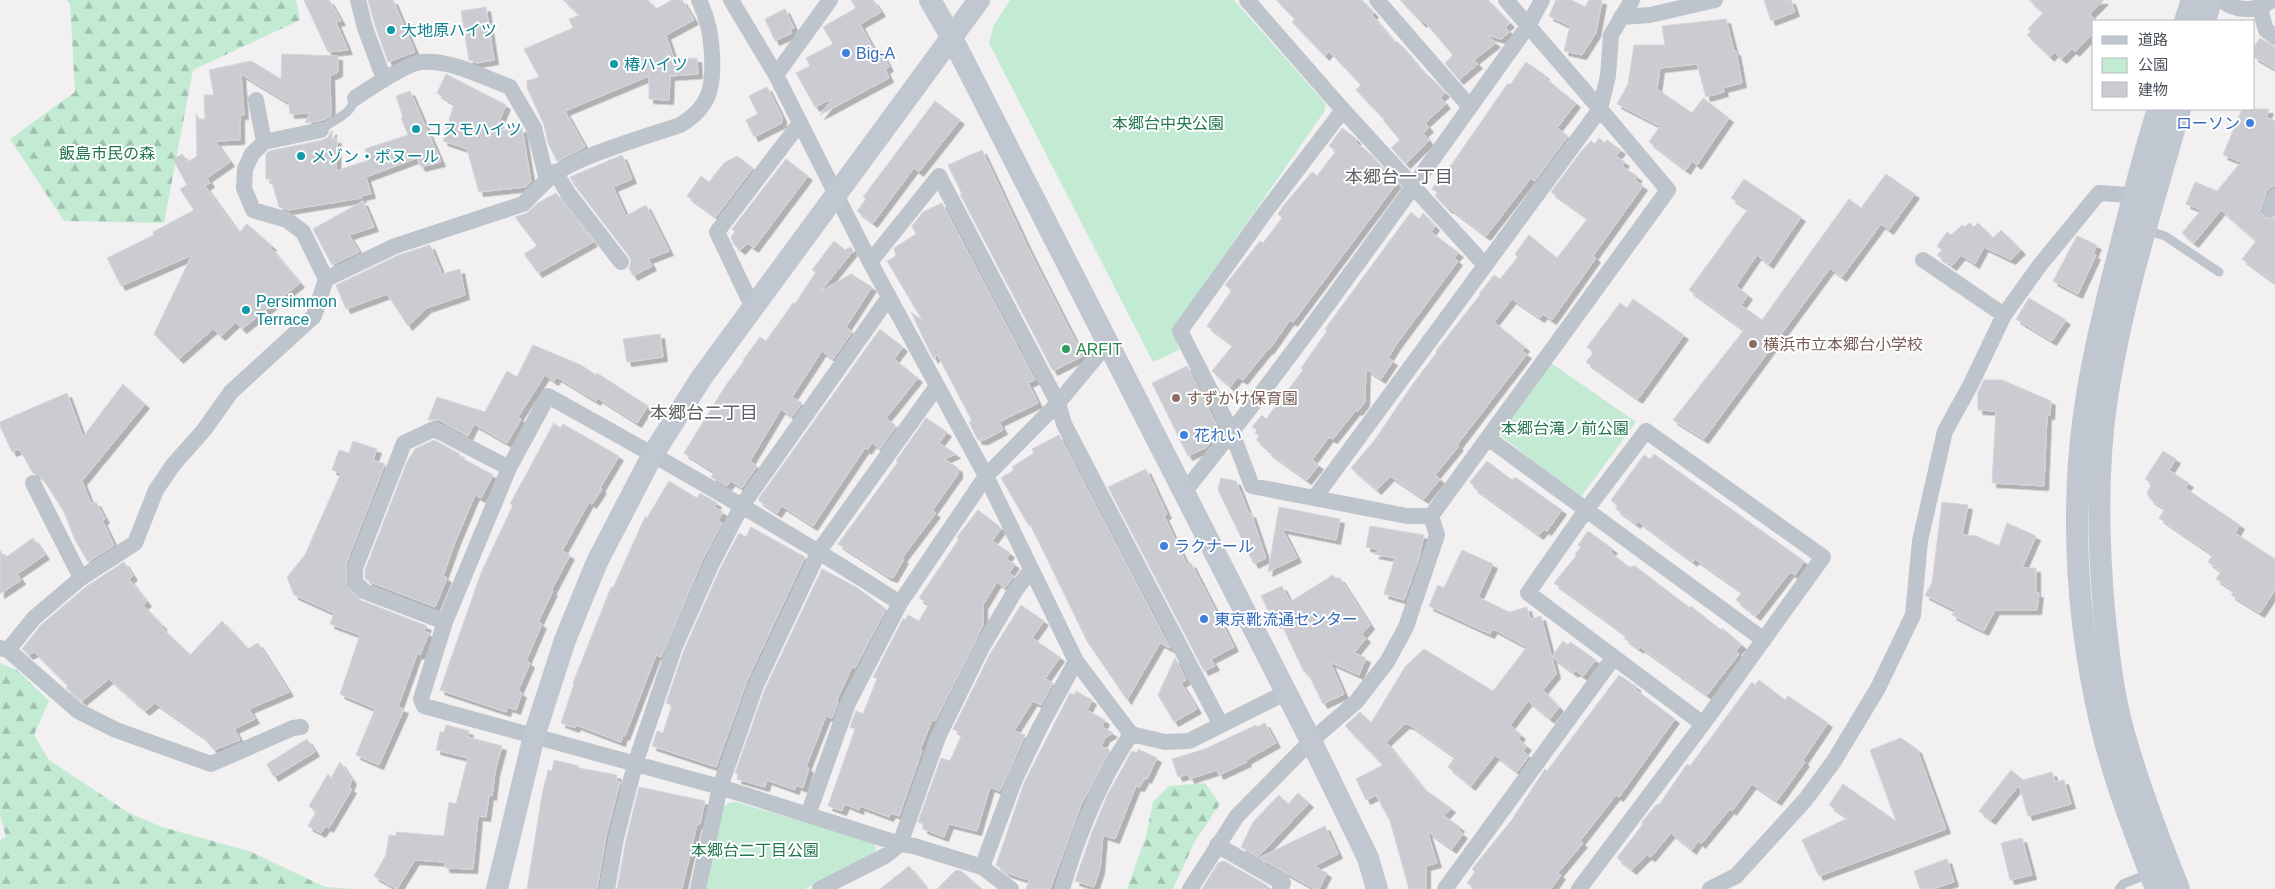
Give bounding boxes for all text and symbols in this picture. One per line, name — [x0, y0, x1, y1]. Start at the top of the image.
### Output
legend — [2092, 20, 2255, 110]
place label: 大地原ハイツ — [401, 22, 497, 39]
marker: 大地原ハイツ — [385, 24, 397, 36]
text: 道路 — [2138, 31, 2168, 48]
place label: Big-A — [856, 45, 895, 62]
marker: Big-A — [840, 47, 852, 59]
place label: 椿ハイツ — [624, 56, 688, 73]
text: 公園 — [2138, 56, 2168, 73]
marker: 椿ハイツ — [608, 58, 620, 70]
text: 建物 — [2138, 81, 2168, 98]
park label: 本郷台中央公園 — [1112, 115, 1224, 132]
place label: ローソン — [2176, 115, 2240, 132]
marker: ローソン — [2244, 117, 2256, 129]
place label: コスモハイツ — [426, 121, 522, 138]
marker: コスモハイツ — [410, 123, 422, 135]
park label: 飯島市民の森 — [59, 145, 155, 162]
place label: メゾン・ポヌール — [311, 148, 439, 165]
marker: メゾン・ポヌール — [295, 150, 307, 162]
district label: 本郷台一丁目 — [1345, 167, 1453, 187]
place label: Persimmon Terrace — [256, 293, 337, 328]
marker: Persimmon Terrace — [240, 304, 252, 316]
place label: 横浜市立本郷台小学校 — [1763, 336, 1923, 353]
marker: 横浜市立本郷台小学校 — [1747, 338, 1759, 350]
place label: ARFIT — [1076, 341, 1122, 358]
marker: ARFIT — [1060, 343, 1072, 355]
place label: すずかけ保育園 — [1186, 390, 1298, 407]
marker: すずかけ保育園 — [1170, 392, 1182, 404]
district label: 本郷台二丁目 — [650, 403, 758, 423]
park label: 本郷台滝ノ前公園 — [1501, 420, 1629, 437]
place label: 花れい — [1194, 427, 1242, 444]
marker: 花れい — [1178, 429, 1190, 441]
place label: ラクナール — [1174, 538, 1254, 555]
marker: ラクナール — [1158, 540, 1170, 552]
place label: 東京靴流通センター — [1214, 611, 1358, 628]
marker: 東京靴流通センター — [1198, 613, 1210, 625]
park label: 本郷台二丁目公園 — [691, 842, 819, 859]

